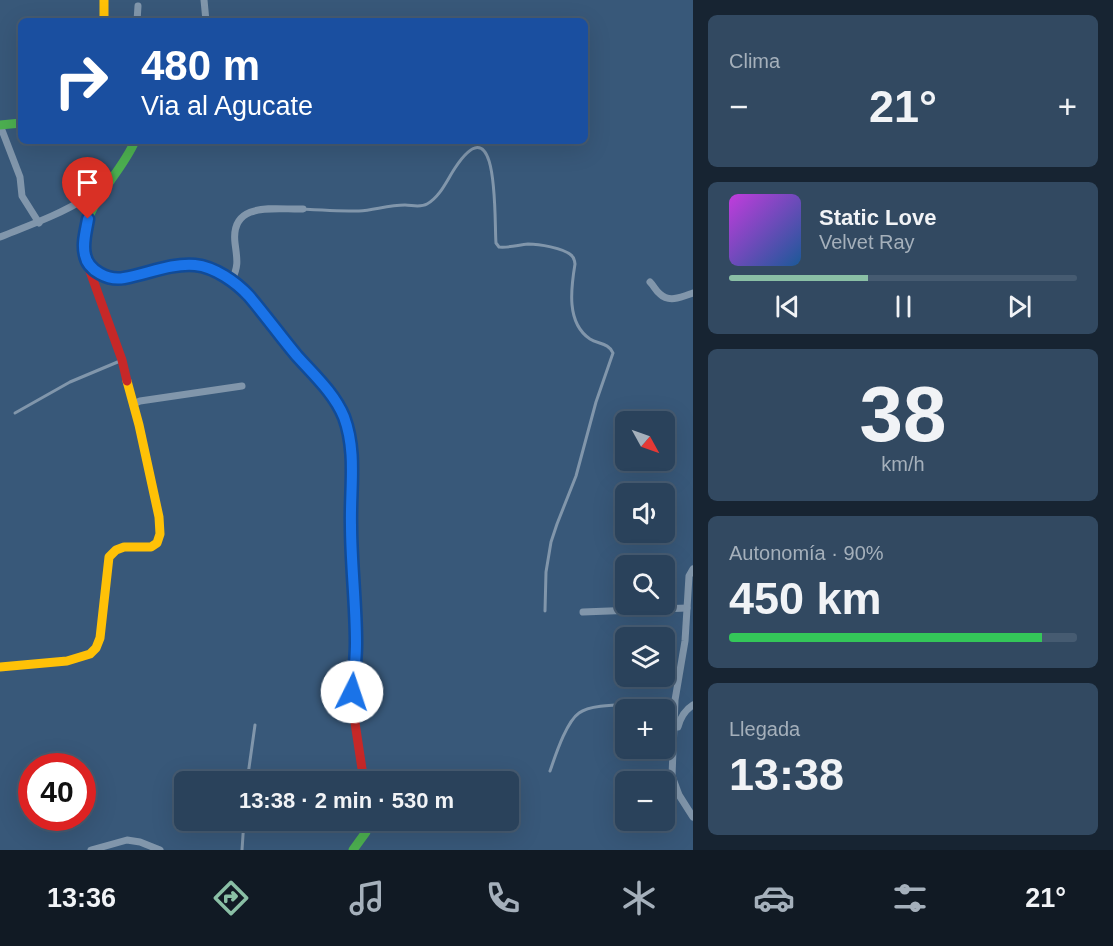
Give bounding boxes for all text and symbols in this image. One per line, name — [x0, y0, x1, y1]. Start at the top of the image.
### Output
icon: right — [42, 42, 120, 120]
text: 480 m — [141, 42, 260, 89]
text: Clima — [729, 50, 780, 72]
text: 21° — [869, 81, 937, 132]
text: − — [729, 88, 748, 125]
text: + — [1058, 88, 1077, 125]
text: Via al Agucate — [141, 91, 313, 121]
pin — [62, 157, 113, 219]
icon: arrive — [71, 166, 104, 199]
text: Static Love — [819, 205, 936, 230]
text: Velvet Ray — [819, 231, 915, 253]
icon: previous — [771, 290, 804, 323]
icon: pause — [887, 290, 920, 323]
icon: next — [1003, 290, 1036, 323]
text: 38 — [860, 370, 946, 458]
north arrow — [615, 411, 675, 471]
map controls — [615, 411, 675, 831]
text: km/h — [881, 453, 925, 475]
button: sound — [615, 483, 675, 543]
text: Autonomía · 90% — [729, 542, 884, 564]
button: search — [615, 555, 675, 615]
text: 450 km — [729, 573, 882, 624]
button: layers — [615, 627, 675, 687]
position arrow — [320, 660, 384, 724]
button: + — [615, 699, 675, 759]
text: Llegada — [729, 718, 800, 740]
text: 13:38 — [729, 749, 844, 800]
speed limit sign: 40 — [18, 753, 96, 831]
button: − — [615, 771, 675, 831]
text: 13:38 · 2 min · 530 m — [239, 788, 454, 813]
icon: directions — [210, 877, 252, 919]
icon: music — [346, 877, 388, 919]
icon: phone — [482, 877, 524, 919]
icon: climate — [618, 877, 660, 919]
icon: car — [753, 877, 795, 919]
icon: filters — [889, 877, 931, 919]
text: 13:36 — [47, 883, 116, 913]
text: 21° — [1025, 883, 1066, 913]

